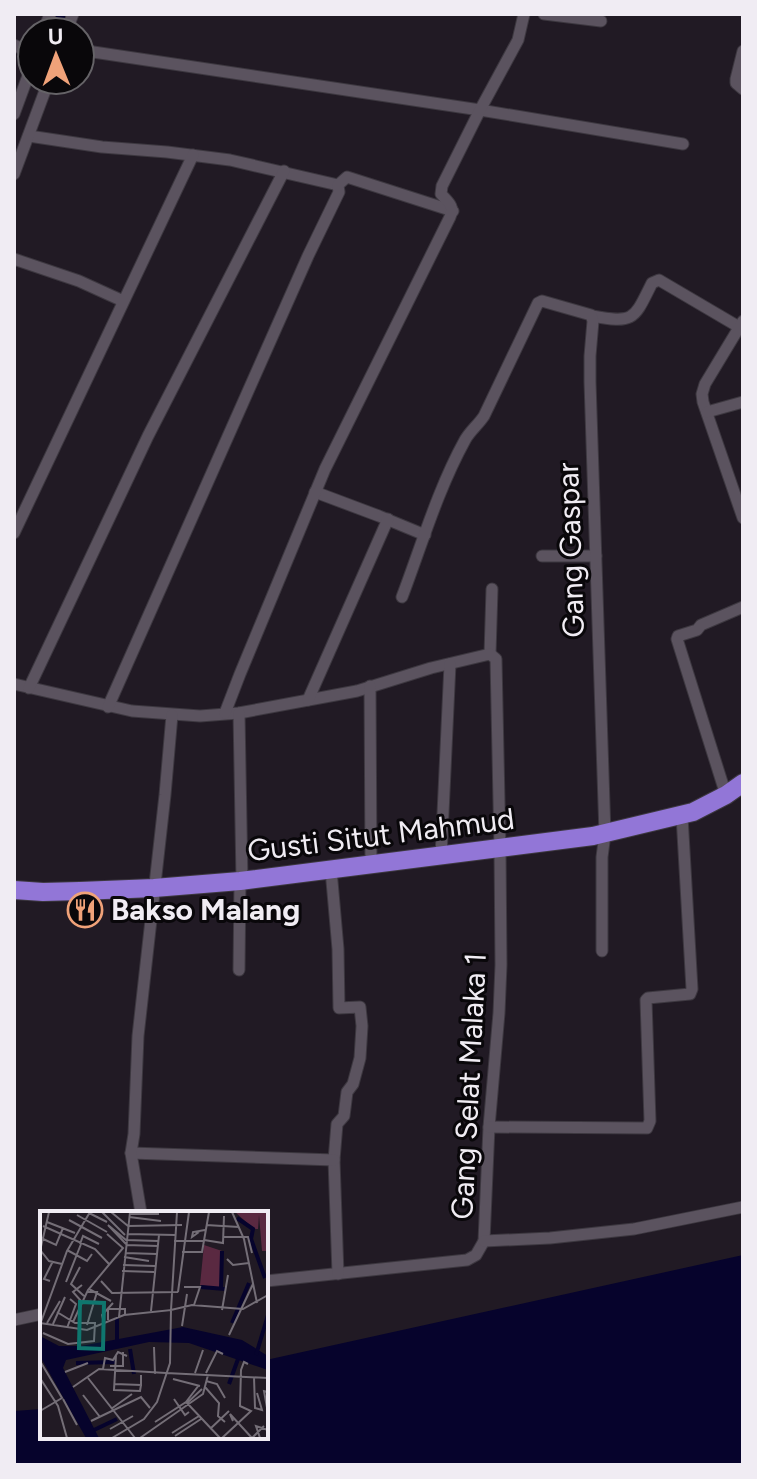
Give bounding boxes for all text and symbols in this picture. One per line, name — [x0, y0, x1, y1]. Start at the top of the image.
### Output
north arrow — [16, 16, 96, 96]
text: U — [48, 23, 64, 50]
street label: Gang Gaspar — [549, 462, 592, 638]
street label: Gusti Situt Mahmud — [245, 800, 517, 869]
restaurant icon: Bakso Malang — [66, 891, 104, 929]
place label: Bakso Malang — [111, 891, 300, 928]
street label: Gang Selat Malaka 1 — [443, 952, 494, 1220]
inset map — [40, 1211, 268, 1439]

